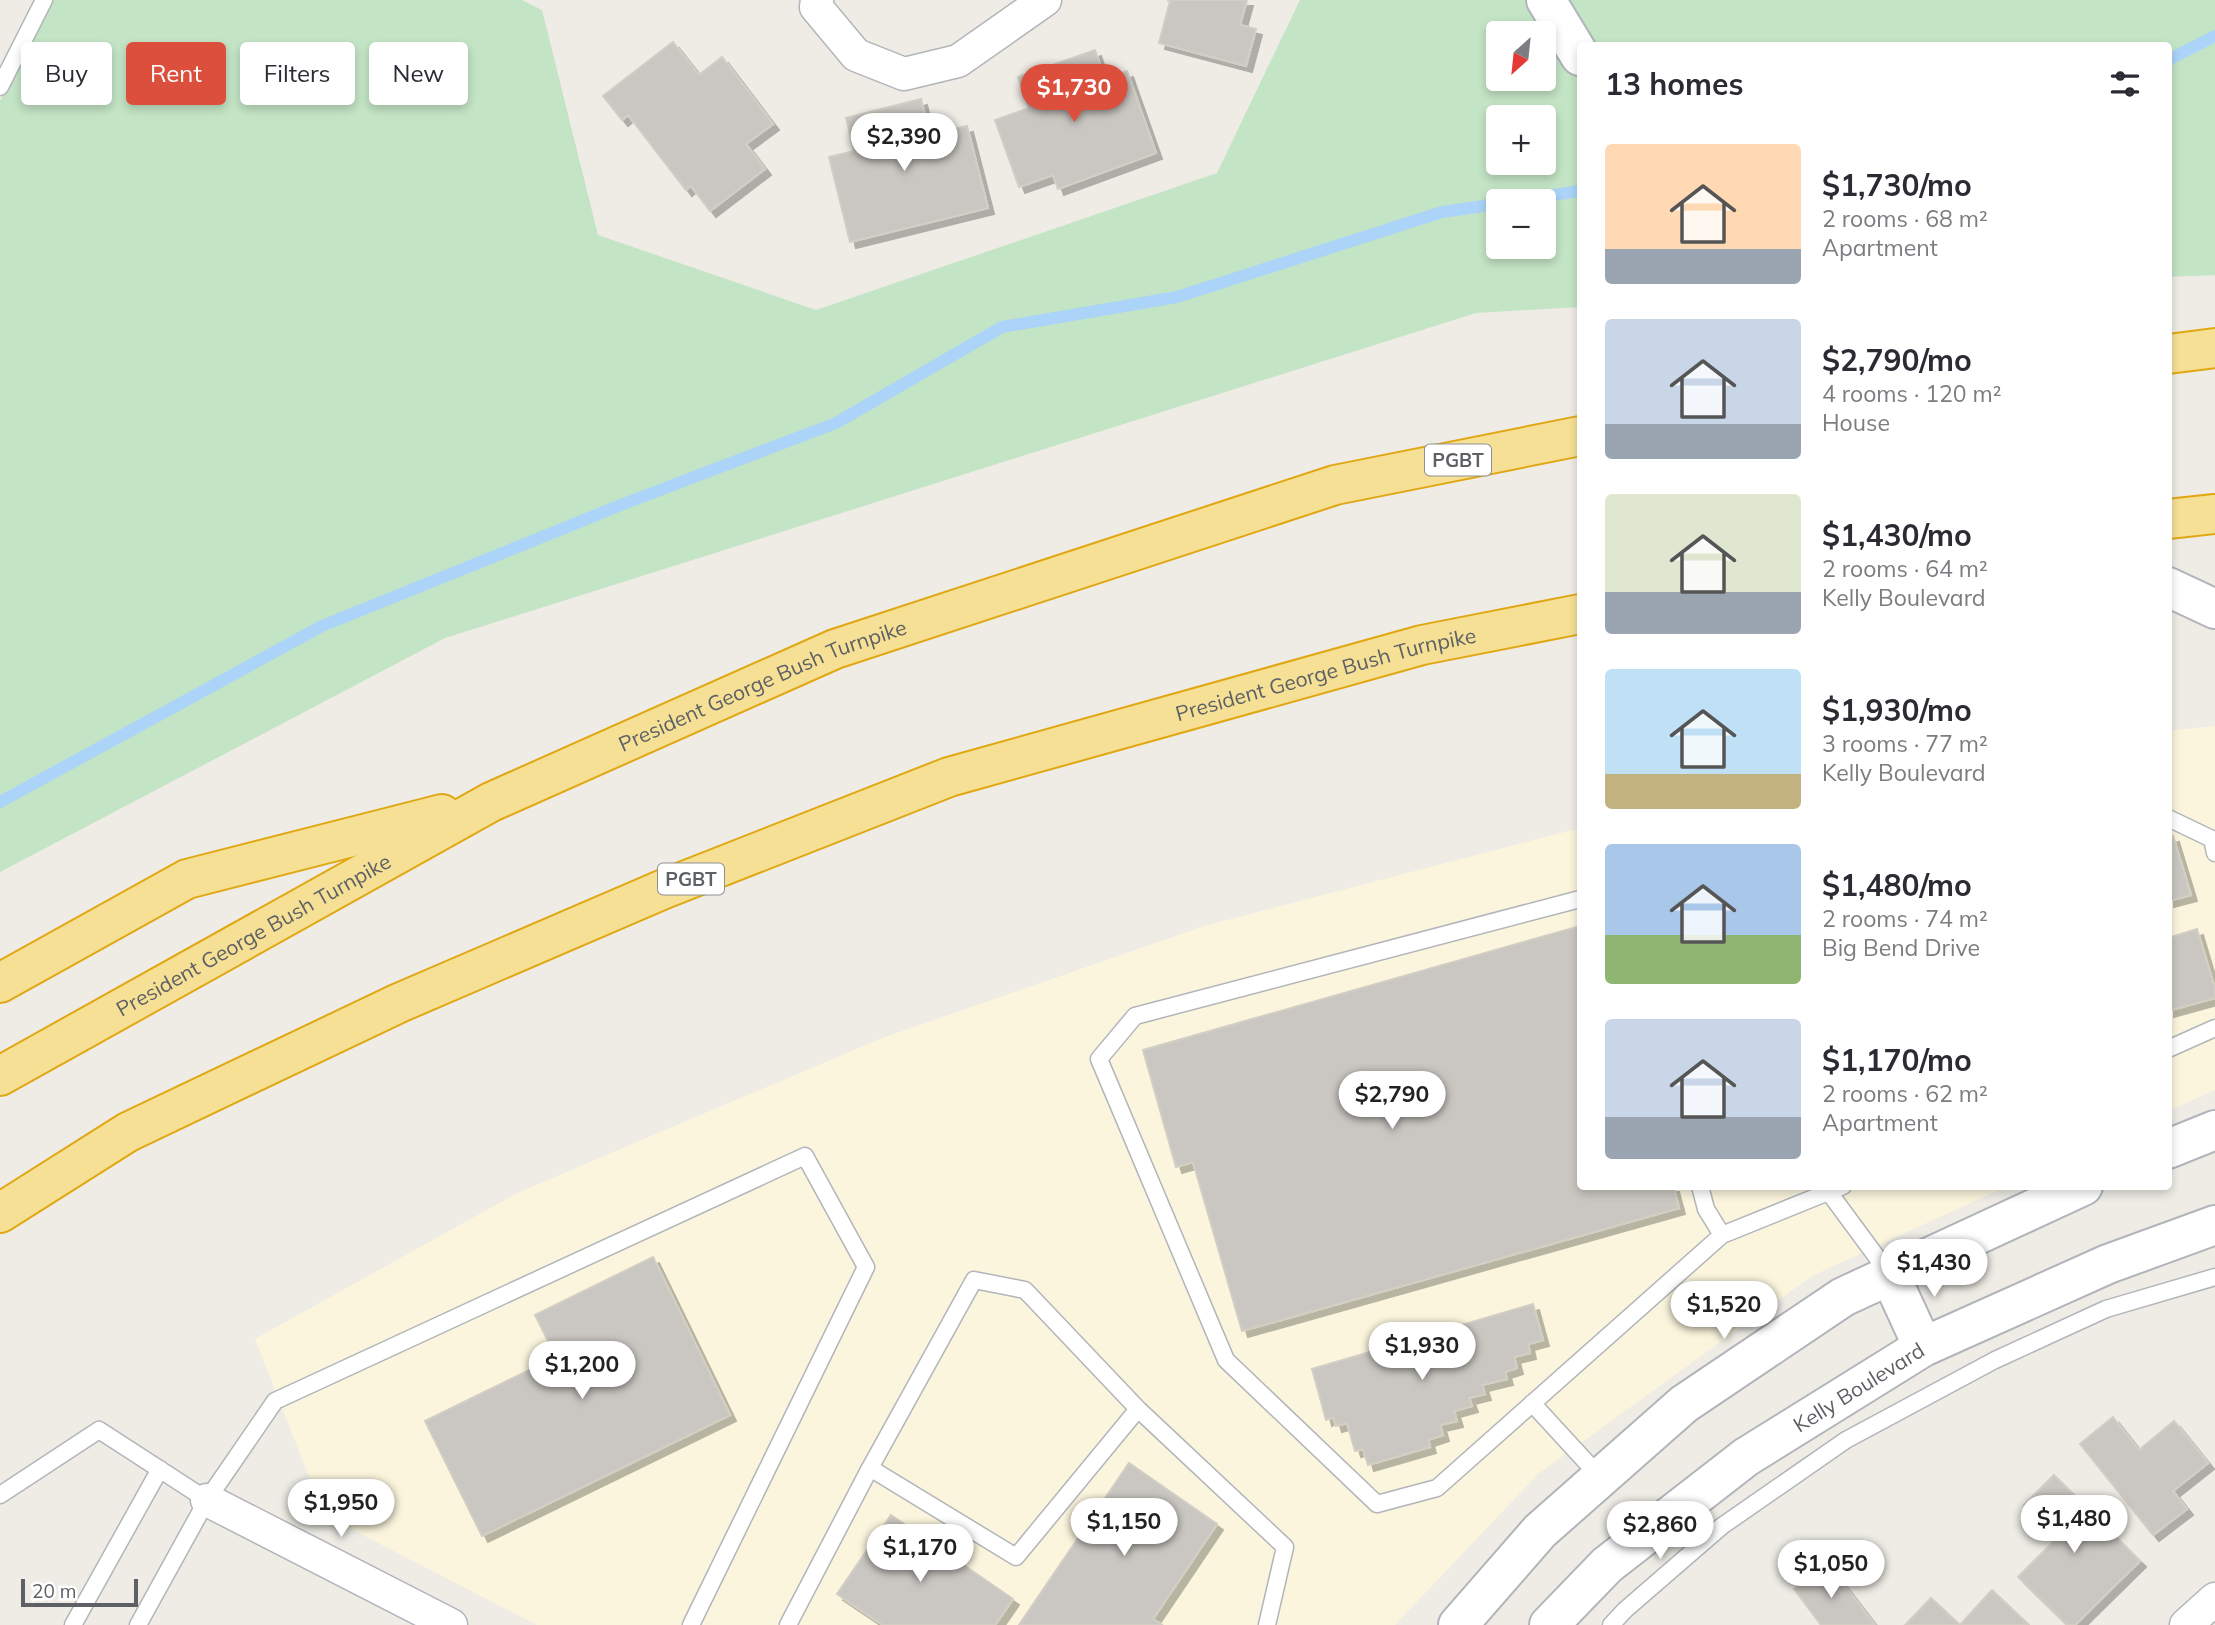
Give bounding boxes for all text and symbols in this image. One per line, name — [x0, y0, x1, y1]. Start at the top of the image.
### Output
north arrow — [1486, 21, 1556, 91]
map controls — [1486, 21, 1556, 259]
chip: Buy — [21, 42, 112, 105]
chip: Rent — [126, 42, 226, 105]
chip: Filters — [240, 42, 355, 105]
chip: New — [369, 42, 468, 105]
pin: $1,730 — [1017, 64, 1131, 124]
text: 13 homes — [1605, 65, 1744, 103]
icon: filters — [2106, 65, 2144, 103]
text: $1,730 — [1037, 72, 1111, 101]
button: + — [1486, 105, 1556, 175]
pin: $2,390 — [847, 114, 961, 173]
text: $2,390 — [867, 121, 941, 150]
text: $1,730/mo — [1822, 166, 1972, 204]
icon: home — [1661, 172, 1745, 256]
button: − — [1486, 189, 1556, 259]
text: 2 rooms · 68 m² — [1822, 204, 1988, 233]
text: Apartment — [1822, 233, 1938, 262]
text: $2,790/mo — [1822, 341, 1972, 379]
icon: home — [1661, 347, 1745, 431]
text: 4 rooms · 120 m² — [1822, 379, 2002, 408]
text: House — [1822, 408, 1890, 437]
road number: PGBT — [1425, 444, 1491, 475]
text: $1,430/mo — [1822, 516, 1972, 554]
icon: home — [1661, 522, 1745, 606]
text: 2 rooms · 64 m² — [1822, 554, 1988, 583]
text: Kelly Boulevard — [1822, 583, 1986, 612]
street label: President George Bush Turnpike — [614, 613, 910, 757]
street label: President George Bush Turnpike — [1172, 622, 1478, 726]
text: $1,930/mo — [1822, 691, 1972, 729]
icon: home — [1661, 697, 1745, 781]
text: 3 rooms · 77 m² — [1822, 729, 1988, 758]
text: Kelly Boulevard — [1822, 758, 1986, 787]
street label: President George Bush Turnpike — [111, 848, 395, 1022]
road number: PGBT — [658, 864, 724, 894]
text: $1,480/mo — [1822, 866, 1972, 904]
icon: home — [1661, 872, 1745, 956]
text: 2 rooms · 74 m² — [1822, 904, 1988, 933]
text: Big Bend Drive — [1822, 933, 1980, 962]
text: $1,170/mo — [1822, 1041, 1972, 1079]
icon: home — [1661, 1047, 1745, 1131]
pin: $2,790 — [1335, 1072, 1449, 1131]
text: $2,790 — [1355, 1079, 1429, 1108]
text: 2 rooms · 62 m² — [1822, 1079, 1988, 1108]
text: Apartment — [1822, 1108, 1938, 1137]
pin: $1,430 — [1877, 1240, 1991, 1299]
text: $1,430 — [1897, 1247, 1971, 1276]
pin: $1,520 — [1667, 1282, 1781, 1341]
text: $1,520 — [1687, 1289, 1761, 1318]
pin: $1,930 — [1365, 1322, 1479, 1382]
text: $1,930 — [1385, 1330, 1459, 1359]
street label: Kelly Boulevard — [1788, 1337, 1929, 1438]
pin: $1,200 — [525, 1342, 639, 1401]
text: $1,200 — [545, 1349, 619, 1378]
pin: $1,950 — [284, 1480, 398, 1539]
text: $1,950 — [304, 1487, 378, 1516]
pin: $1,480 — [2017, 1496, 2131, 1555]
pin: $1,150 — [1067, 1498, 1181, 1558]
pin: $2,860 — [1603, 1502, 1717, 1561]
text: $1,480 — [2037, 1503, 2111, 1532]
text: $1,150 — [1087, 1506, 1161, 1535]
text: $2,860 — [1623, 1509, 1697, 1538]
pin: $1,170 — [863, 1524, 977, 1584]
text: $1,170 — [883, 1532, 957, 1561]
pin: $1,050 — [1774, 1540, 1888, 1600]
text: $1,050 — [1794, 1548, 1868, 1577]
scale bar — [21, 1576, 138, 1608]
text: 20 m — [32, 1579, 76, 1603]

